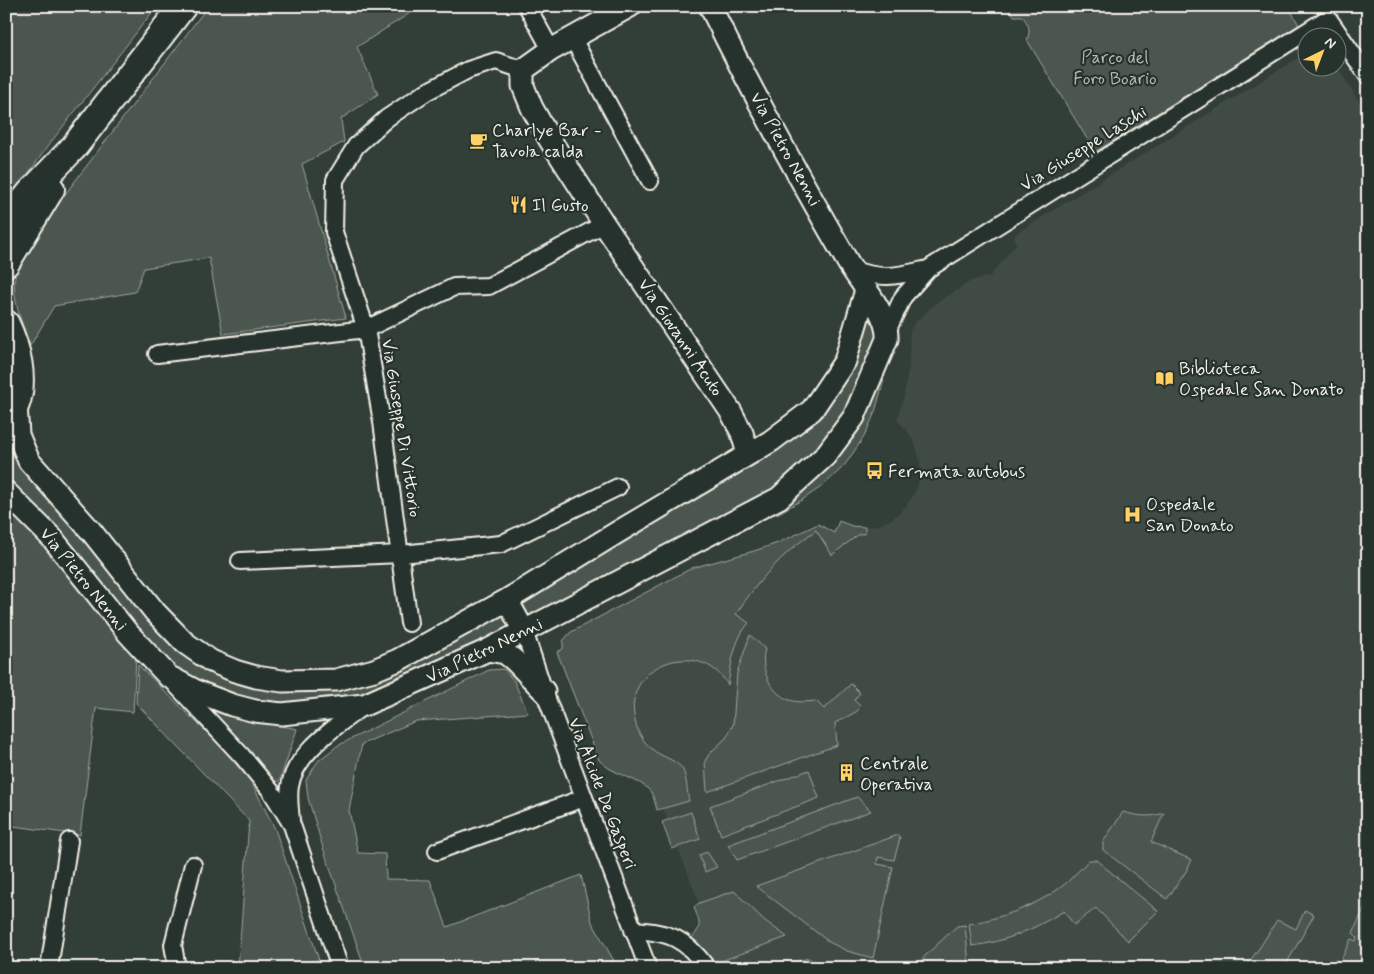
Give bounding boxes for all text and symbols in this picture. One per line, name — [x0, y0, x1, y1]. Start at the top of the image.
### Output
north arrow — [1296, 28, 1346, 78]
text: N — [1321, 33, 1340, 53]
park label: Parco del Foro Boario — [1073, 46, 1157, 91]
street label: Via Pietro Nenni — [744, 88, 826, 211]
street label: Via Giuseppe Laschi — [1016, 100, 1151, 197]
place label: Charlye Bar - Tavola calda — [492, 119, 602, 164]
cafe icon: Charlye Bar - Tavola calda — [468, 130, 488, 150]
place label: Il Gusto — [532, 194, 589, 218]
restaurant icon: Il Gusto — [508, 195, 528, 215]
street label: Via Giovanni Acuto — [632, 274, 728, 401]
street label: Via Giuseppe Di Vittorio — [375, 337, 427, 519]
place label: Biblioteca Ospedale San Donato — [1179, 357, 1343, 402]
library icon: Biblioteca Ospedale San Donato — [1155, 368, 1175, 388]
place label: Fermata autobus — [888, 460, 1025, 484]
bus stop icon: Fermata autobus — [864, 461, 884, 481]
place label: Ospedale San Donato — [1146, 493, 1234, 538]
hospital icon: Ospedale San Donato — [1122, 504, 1142, 524]
street label: Via Pietro Nenni — [34, 523, 133, 637]
street label: Via Pietro Nenni — [422, 612, 547, 690]
street label: Via Alcide De Gasperi — [562, 714, 642, 873]
place label: Centrale Operativa — [860, 752, 933, 797]
building icon: Centrale Operativa — [836, 763, 856, 783]

